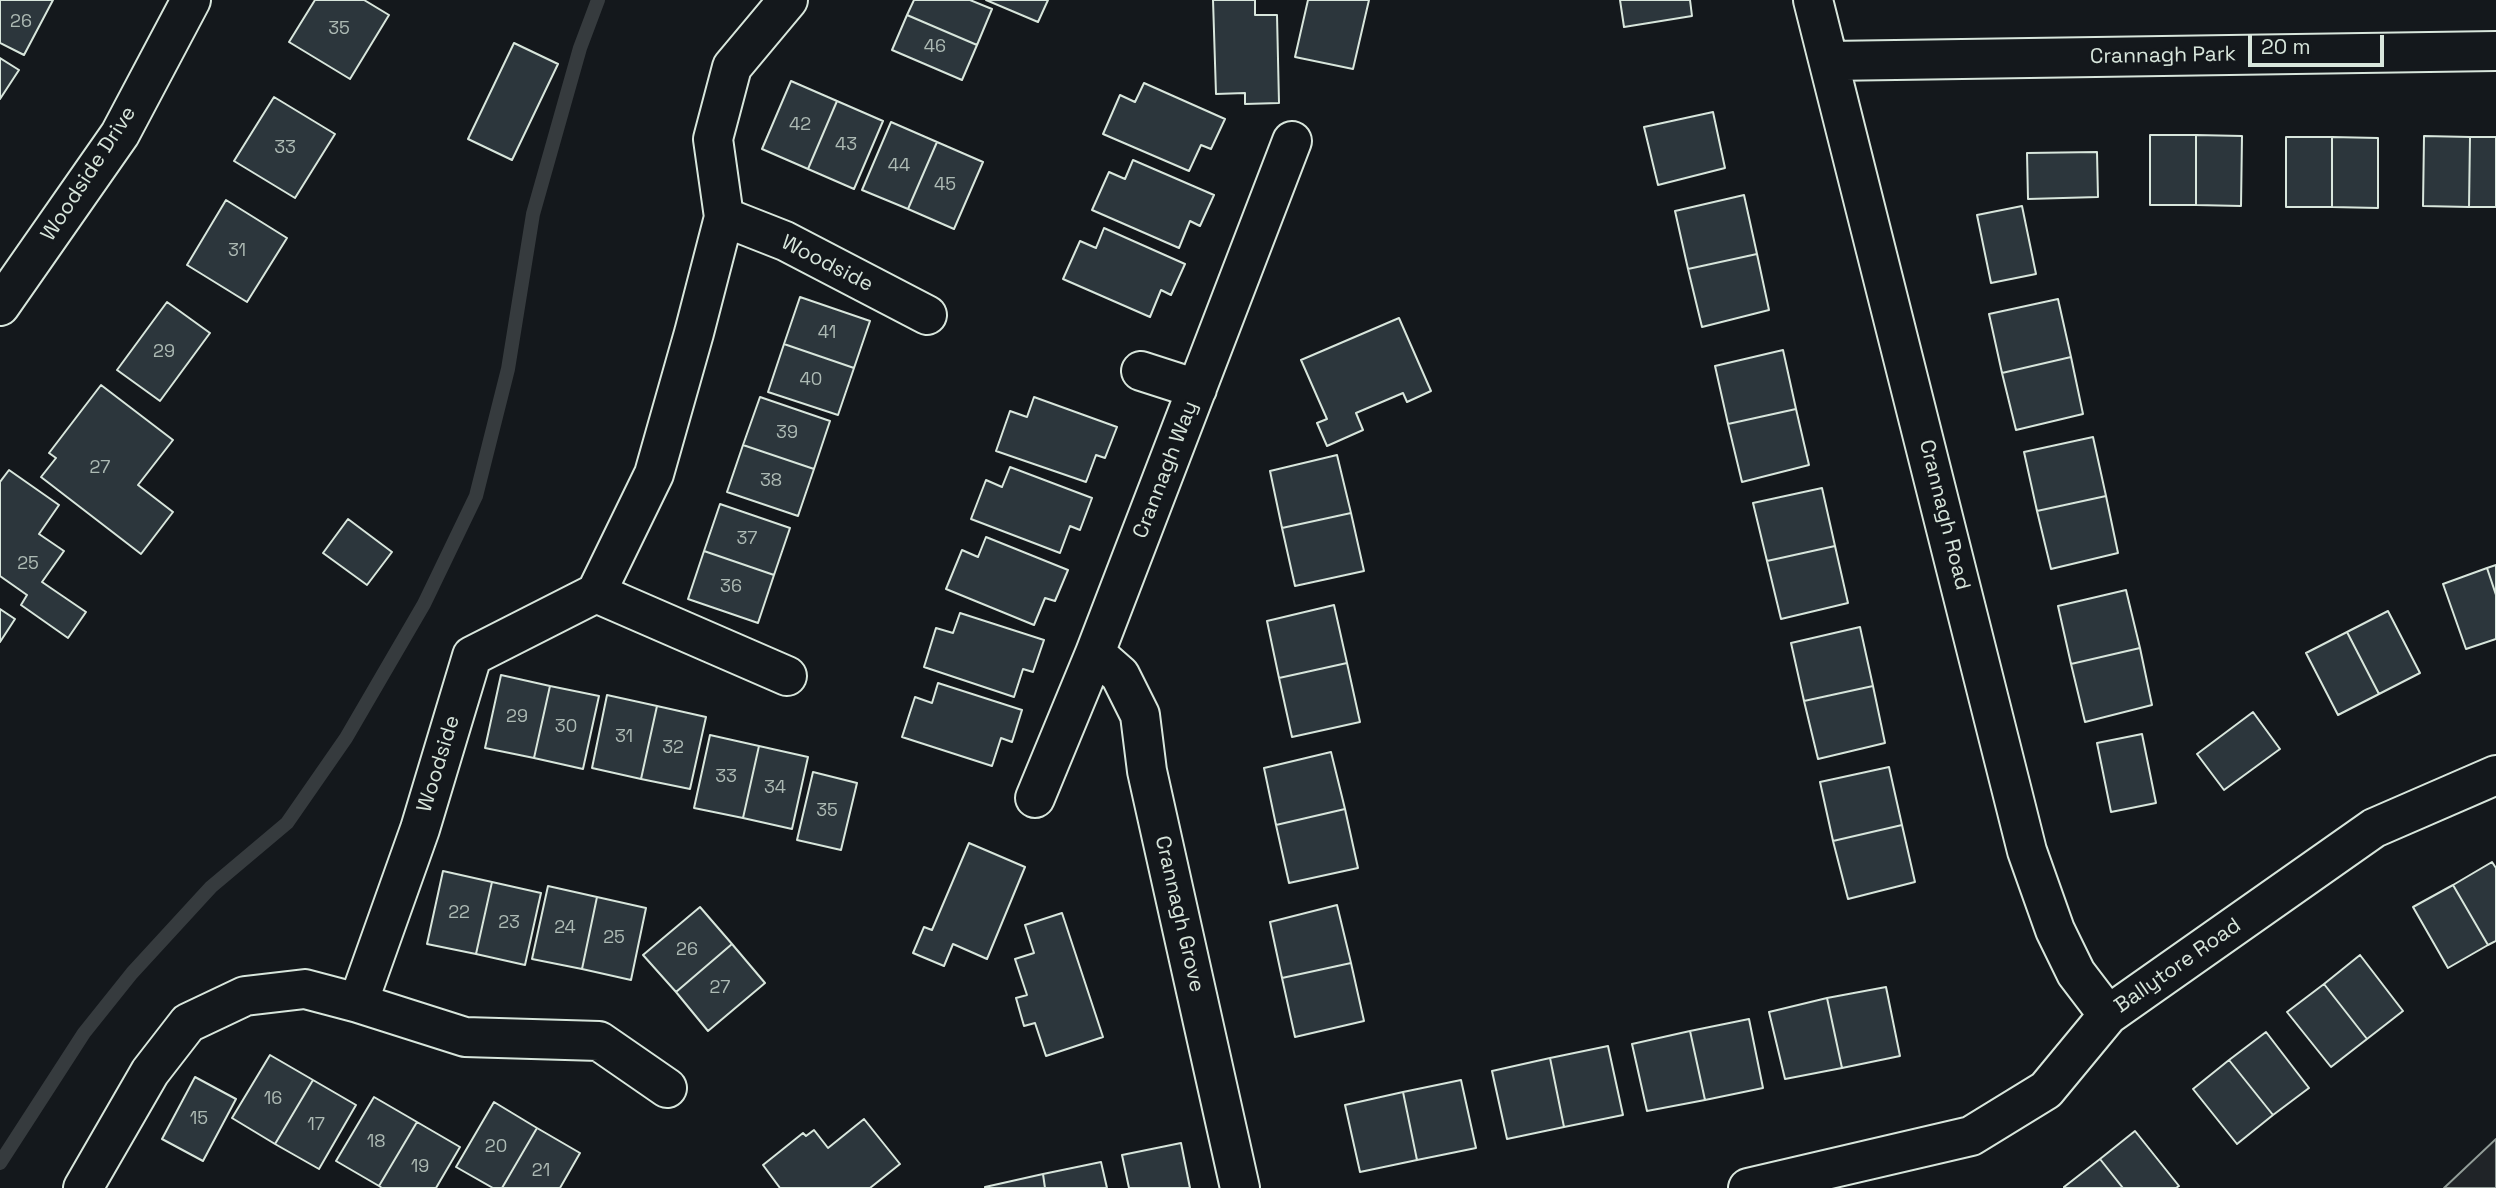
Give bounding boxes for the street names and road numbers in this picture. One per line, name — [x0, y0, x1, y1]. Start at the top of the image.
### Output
street label: Crannagh Park — [2090, 42, 2236, 70]
street label: Woodside Drive — [36, 102, 142, 246]
street label: Woodside — [777, 230, 877, 298]
street label: Crannagh Way — [1128, 398, 1204, 542]
street label: Crannagh Road — [1913, 437, 1975, 593]
street label: Woodside — [412, 713, 466, 815]
street label: Crannagh Grove — [1149, 833, 1209, 995]
street label: Ballytore Road — [2110, 913, 2246, 1019]

